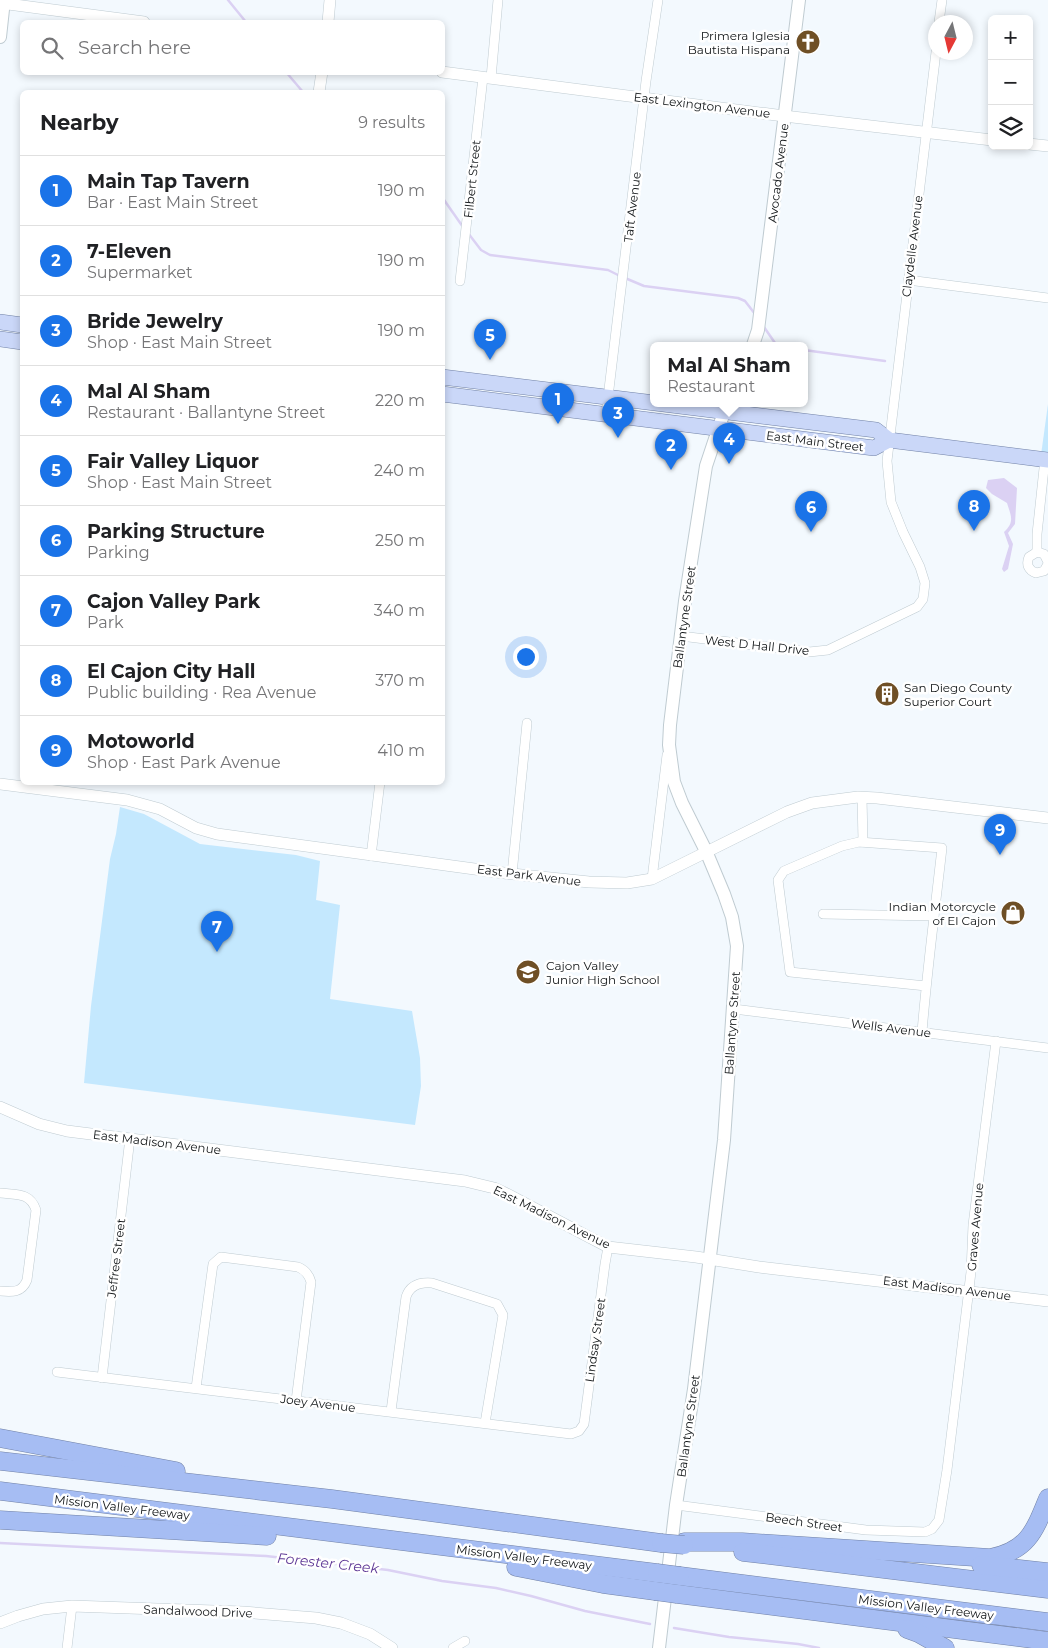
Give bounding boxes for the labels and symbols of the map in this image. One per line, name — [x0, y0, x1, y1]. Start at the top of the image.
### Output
north arrow — [928, 15, 973, 60]
place label: Primera Iglesia Bautista Hispana — [688, 28, 790, 57]
church icon: Primera Iglesia Bautista Hispana — [795, 29, 821, 55]
street label: East Lexington Avenue — [633, 89, 771, 121]
street label: Avocado Avenue — [764, 122, 792, 224]
street label: Filbert Street — [460, 139, 484, 219]
street label: Taft Avenue — [620, 171, 644, 243]
street label: Claydelle Avenue — [898, 194, 926, 298]
pin: 5 — [474, 319, 506, 360]
pin: 1 — [542, 383, 574, 424]
pin: 3 — [602, 397, 634, 438]
pin: 4 — [713, 423, 745, 464]
street label: East Main Street — [765, 428, 865, 454]
pin: 2 — [655, 429, 687, 470]
pin: 8 — [958, 490, 990, 531]
pin: 6 — [795, 491, 827, 532]
street label: Ballantyne Street — [669, 565, 699, 669]
street label: West D Hall Drive — [704, 632, 810, 658]
your location — [513, 644, 539, 670]
place label: San Diego County Superior Court — [904, 680, 1012, 709]
building icon: San Diego County Superior Court — [874, 681, 900, 707]
pin: 9 — [984, 814, 1016, 855]
street label: East Park Avenue — [476, 861, 582, 889]
place label: Indian Motorcycle of El Cajon — [889, 899, 996, 928]
shop icon: Indian Motorcycle of El Cajon — [1000, 900, 1026, 926]
pin: 7 — [201, 911, 233, 952]
place label: Cajon Valley Junior High School — [545, 958, 660, 987]
school or university icon: Cajon Valley Junior High School — [515, 959, 541, 985]
street label: Ballantyne Street — [721, 971, 743, 1075]
street label: Wells Avenue — [850, 1016, 932, 1040]
street label: East Madison Avenue — [92, 1127, 222, 1157]
street label: East Madison Avenue — [491, 1182, 613, 1252]
street label: Graves Avenue — [964, 1182, 986, 1272]
street label: Jeffree Street — [104, 1217, 128, 1300]
street label: East Madison Avenue — [882, 1273, 1012, 1303]
street label: Lindsay Street — [582, 1297, 608, 1383]
street label: Ballantyne Street — [673, 1374, 703, 1478]
street label: Joey Avenue — [279, 1391, 356, 1415]
street label: Mission Valley Freeway — [53, 1491, 191, 1523]
street label: Beech Street — [764, 1509, 844, 1535]
street label: Mission Valley Freeway — [455, 1541, 593, 1573]
water label: Forester Creek — [276, 1549, 380, 1577]
street label: Mission Valley Freeway — [857, 1591, 995, 1623]
street label: Sandalwood Drive — [143, 1602, 253, 1620]

